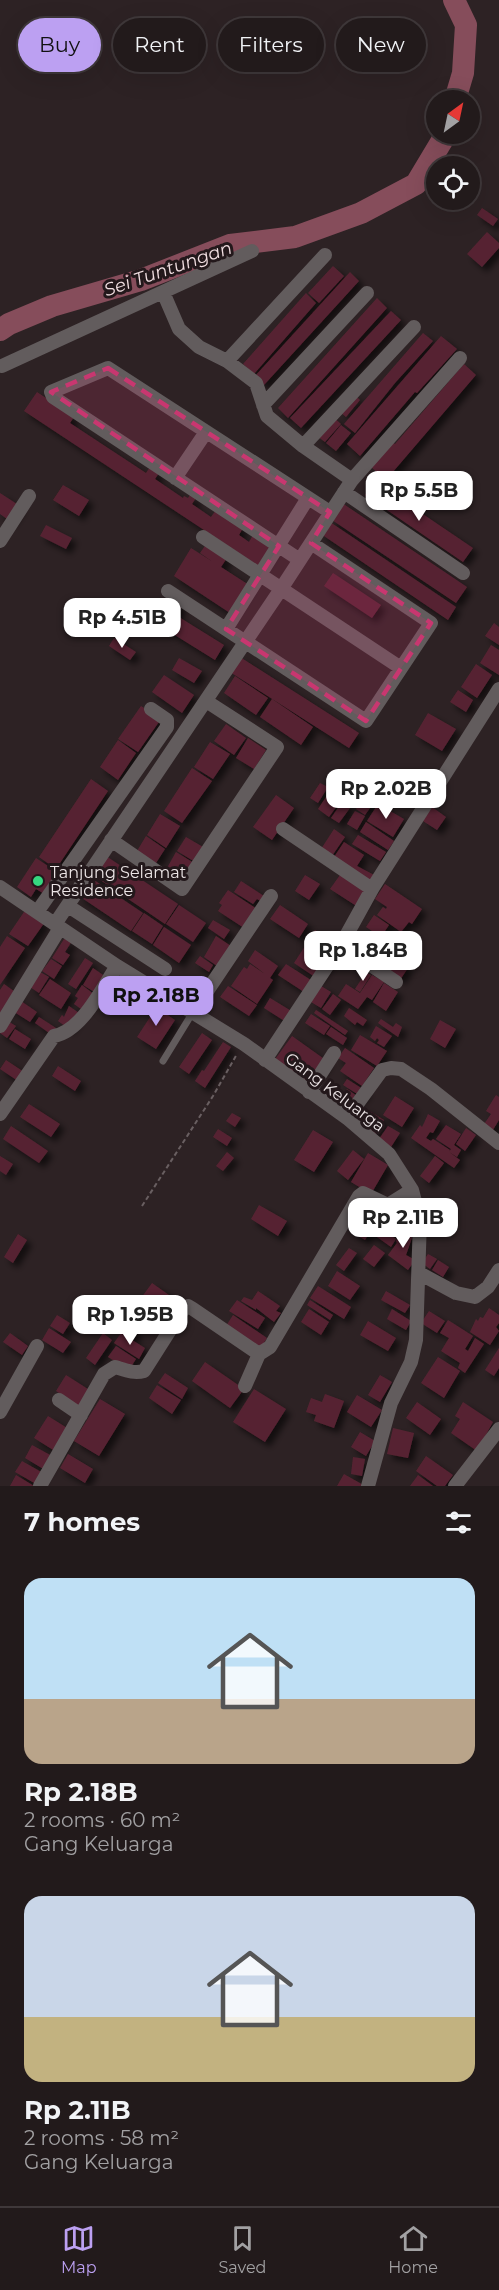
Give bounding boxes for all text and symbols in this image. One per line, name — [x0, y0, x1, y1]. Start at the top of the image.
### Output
chip: Buy — [18, 18, 101, 72]
chip: Rent — [113, 18, 206, 72]
chip: Filters — [218, 18, 324, 72]
chip: New — [336, 18, 426, 72]
north arrow — [426, 90, 480, 144]
map controls — [426, 90, 480, 210]
button: locate — [426, 156, 480, 210]
water label: Sei Tuntungan — [101, 237, 235, 301]
pin: Rp 5.5B — [364, 471, 474, 522]
text: Rp 5.5B — [380, 478, 458, 502]
pin: Rp 4.51B — [60, 598, 184, 649]
text: Rp 4.51B — [78, 605, 166, 629]
pin: Rp 2.02B — [324, 769, 448, 820]
text: Rp 2.02B — [340, 776, 432, 800]
place label: Tanjung Selamat Residence — [50, 863, 187, 900]
marker: Tanjung Selamat Residence — [31, 874, 45, 888]
pin: Rp 1.84B — [301, 931, 425, 982]
text: Rp 1.84B — [318, 938, 408, 962]
pin: Rp 2.18B — [94, 976, 218, 1027]
text: Rp 2.18B — [112, 983, 200, 1007]
street label: Gang Keluarga — [282, 1048, 388, 1136]
pin: Rp 2.11B — [341, 1198, 465, 1249]
text: Rp 2.11B — [362, 1205, 444, 1229]
pin: Rp 1.95B — [68, 1295, 192, 1346]
text: Rp 1.95B — [86, 1302, 174, 1326]
text: 7 homes — [24, 1506, 140, 1538]
icon: filters — [442, 1506, 475, 1539]
icon: home — [196, 1617, 304, 1725]
text: Rp 2.18B — [24, 1776, 138, 1808]
text: 2 rooms · 60 m² — [24, 1808, 180, 1832]
text: Gang Keluarga — [24, 1832, 173, 1856]
icon: home — [196, 1935, 304, 2043]
text: Rp 2.11B — [24, 2094, 131, 2126]
text: 2 rooms · 58 m² — [24, 2126, 179, 2150]
text: Gang Keluarga — [24, 2150, 173, 2174]
tab: Map — [61, 2222, 97, 2277]
tab: Saved — [218, 2222, 266, 2277]
tab: Home — [388, 2222, 438, 2277]

